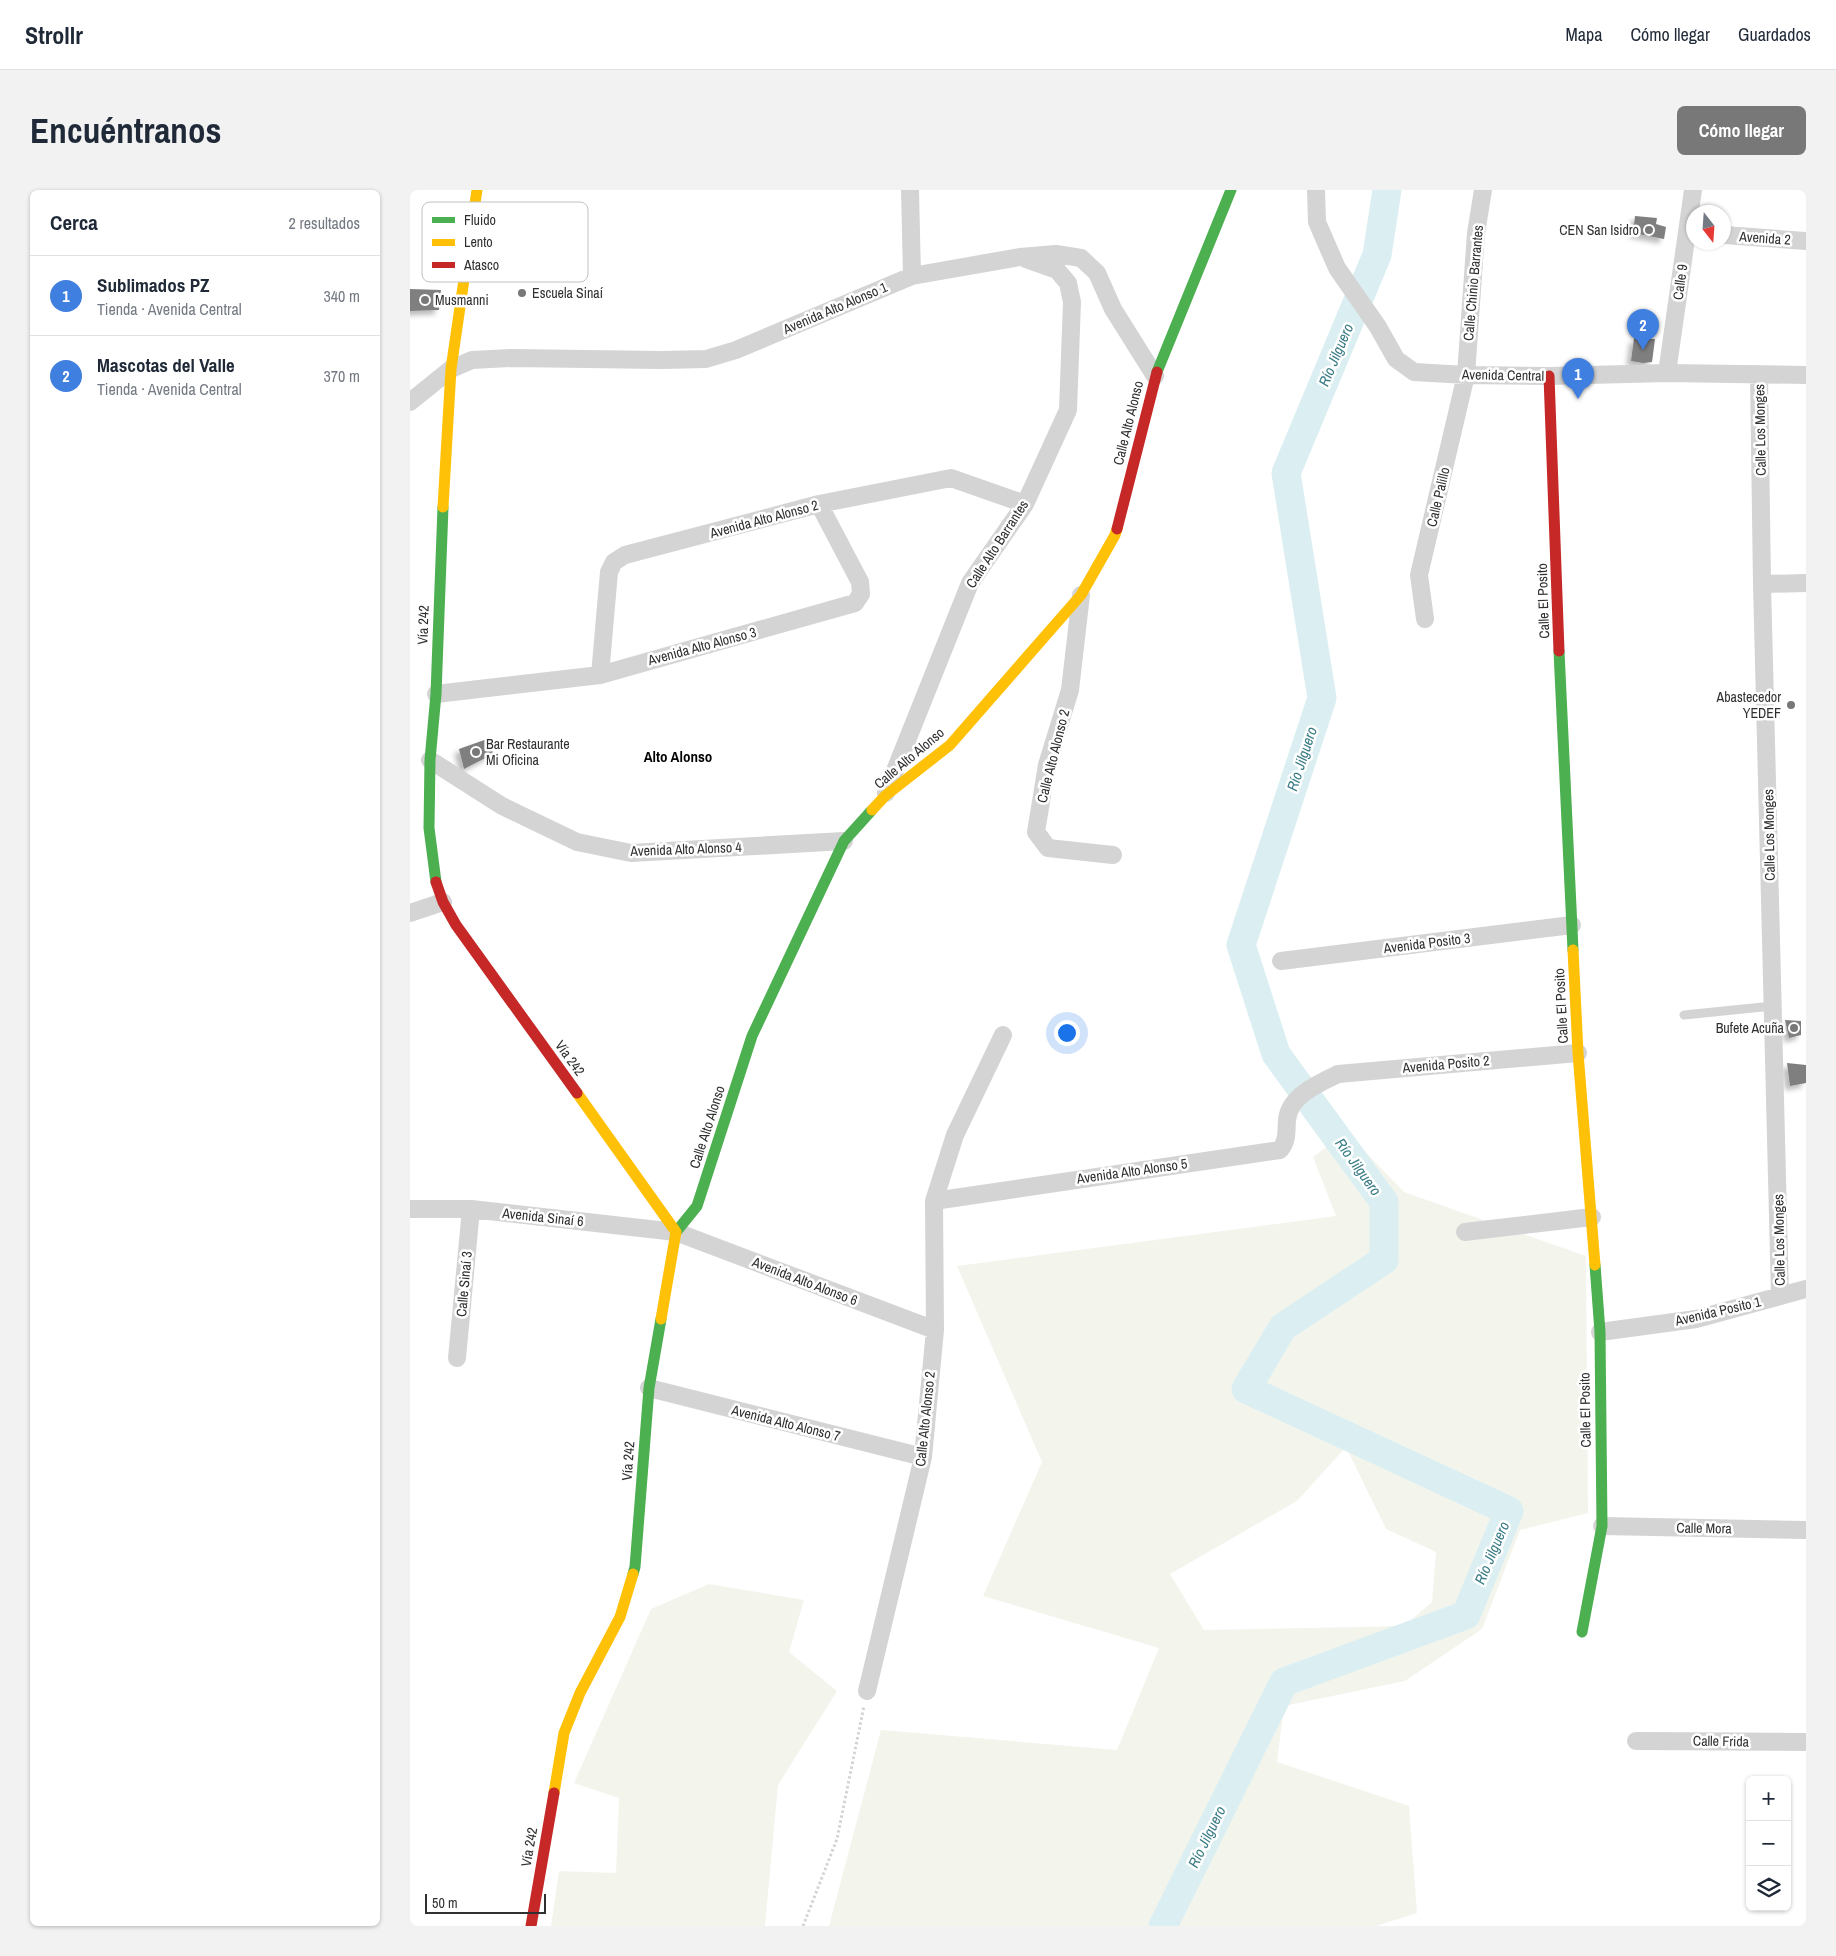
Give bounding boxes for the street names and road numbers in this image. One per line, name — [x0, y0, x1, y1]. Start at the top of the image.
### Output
street label: Calle Chinio Barrantes — [1459, 224, 1487, 342]
street label: Avenida 2 — [1738, 227, 1791, 249]
street label: Calle 9 — [1669, 263, 1691, 301]
street label: Avenida Alto Alonso 1 — [779, 278, 890, 338]
street label: Avenida Central — [1461, 365, 1544, 385]
street label: Calle Alto Alonso — [1109, 379, 1147, 467]
street label: Calle Los Monges — [1750, 384, 1770, 476]
street label: Calle Palillo — [1422, 465, 1454, 529]
street label: Avenida Alto Alonso 2 — [707, 496, 820, 542]
street label: Calle Alto Barrantes — [962, 496, 1032, 591]
street label: Calle El Posito — [1533, 563, 1553, 639]
street label: Vía 242 — [413, 605, 433, 645]
street label: Avenida Alto Alonso 3 — [645, 623, 758, 669]
street label: Calle Alto Alonso 2 — [1033, 707, 1073, 805]
street label: Calle Alto Alonso — [870, 723, 948, 793]
street label: Calle Los Monges — [1759, 789, 1779, 881]
street label: Avenida Alto Alonso 4 — [629, 838, 743, 860]
street label: Avenida Posito 3 — [1382, 929, 1471, 957]
street label: Calle El Posito — [1550, 968, 1572, 1044]
street label: Vía 242 — [551, 1037, 589, 1079]
street label: Avenida Posito 2 — [1401, 1051, 1490, 1077]
street label: Calle Alto Alonso — [685, 1083, 729, 1171]
street label: Avenida Alto Alonso 5 — [1075, 1154, 1188, 1188]
street label: Calle Los Monges — [1769, 1194, 1789, 1286]
street label: Avenida Sinaí 6 — [501, 1204, 584, 1230]
street label: Calle Sinaí 3 — [452, 1250, 476, 1318]
street label: Avenida Alto Alonso 6 — [749, 1252, 860, 1309]
street label: Avenida Posito 1 — [1672, 1292, 1763, 1330]
street label: Calle Alto Alonso 2 — [911, 1370, 939, 1468]
street label: Calle El Posito — [1575, 1372, 1595, 1448]
street label: Avenida Alto Alonso 7 — [729, 1401, 842, 1445]
street label: Vía 242 — [618, 1441, 638, 1481]
street label: Calle Mora — [1676, 1519, 1733, 1537]
street label: Calle Frida — [1693, 1732, 1750, 1750]
street label: Vía 242 — [517, 1826, 541, 1868]

